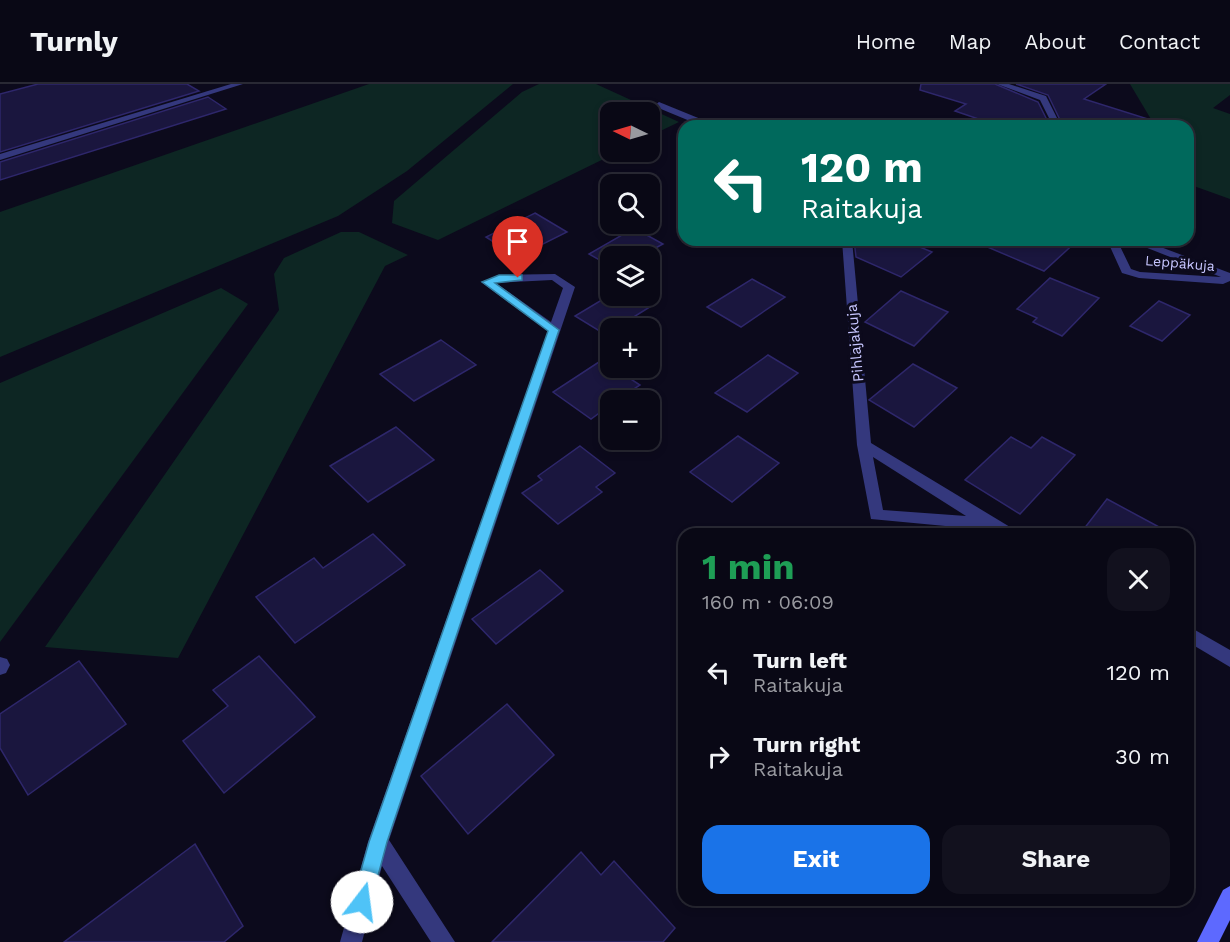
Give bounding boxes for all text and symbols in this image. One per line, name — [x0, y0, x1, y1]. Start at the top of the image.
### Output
text: Turnly — [30, 25, 118, 58]
text: Home — [856, 29, 916, 54]
text: Map — [949, 29, 992, 54]
text: About — [1025, 29, 1086, 54]
text: Contact — [1119, 29, 1200, 54]
north arrow — [600, 102, 660, 162]
map controls — [600, 102, 660, 450]
text: 120 m — [801, 143, 923, 192]
icon: left — [702, 144, 780, 222]
button: search — [600, 174, 660, 234]
text: Raitakuja — [801, 193, 922, 225]
pin — [492, 216, 543, 278]
icon: arrive — [501, 225, 534, 258]
button: layers — [600, 246, 660, 306]
street label: Leppäkuja — [1144, 252, 1216, 274]
street label: Pihlajakuja — [843, 303, 867, 383]
button: + — [600, 318, 660, 378]
button: − — [600, 390, 660, 450]
text: 1 min — [702, 546, 794, 588]
button: close — [1107, 548, 1170, 611]
text: 160 m · 06:09 — [702, 590, 834, 614]
text: Turn left — [753, 648, 847, 673]
icon: left — [702, 656, 735, 689]
text: 120 m — [1106, 660, 1170, 685]
text: Raitakuja — [753, 673, 843, 697]
text: Turn right — [753, 732, 860, 757]
icon: right — [702, 740, 735, 773]
text: 30 m — [1115, 744, 1170, 769]
text: Raitakuja — [753, 757, 843, 781]
button: Exit — [702, 825, 930, 894]
button: Share — [942, 825, 1170, 894]
position arrow — [330, 870, 394, 934]

